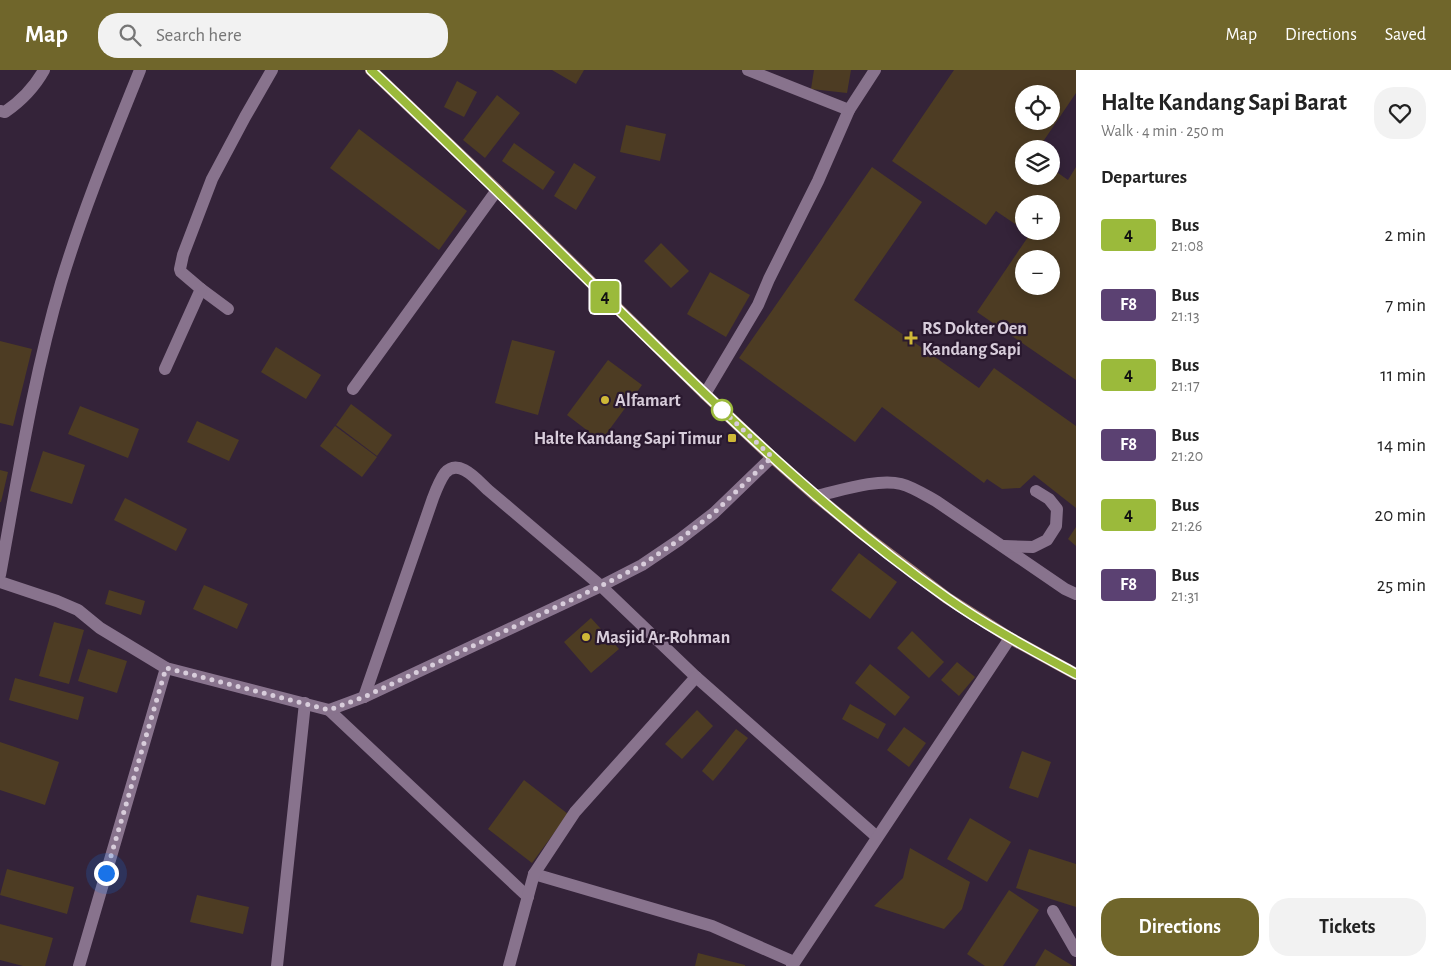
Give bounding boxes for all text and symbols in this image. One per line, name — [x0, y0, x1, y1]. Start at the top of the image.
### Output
search box — [98, 13, 448, 58]
icon: search — [116, 21, 144, 49]
text: Map — [25, 23, 68, 47]
text: Search here — [156, 26, 242, 45]
text: Map — [1226, 26, 1257, 44]
text: Directions — [1285, 26, 1357, 44]
text: Saved — [1385, 26, 1426, 44]
map controls — [1015, 85, 1060, 295]
button: locate — [1015, 85, 1060, 130]
button: heart — [1374, 87, 1426, 139]
text: Halte Kandang Sapi Barat — [1101, 91, 1347, 115]
text: Walk · 4 min · 250 m — [1101, 123, 1224, 139]
button: layers — [1015, 140, 1060, 185]
text: Departures — [1101, 168, 1187, 187]
button: + — [1015, 195, 1060, 240]
text: Bus — [1171, 216, 1199, 235]
text: 4 — [1124, 226, 1133, 244]
text: 2 min — [1385, 226, 1426, 245]
text: 21:08 — [1171, 238, 1203, 254]
button: − — [1015, 250, 1060, 295]
line badge: 4 — [589, 281, 621, 313]
text: Bus — [1171, 286, 1199, 305]
text: 4 — [600, 288, 610, 306]
text: F8 — [1120, 296, 1137, 314]
text: 7 min — [1385, 296, 1426, 315]
text: 21:13 — [1171, 308, 1200, 324]
place label: RS Dokter Oen Kandang Sapi — [922, 320, 1027, 359]
marker: RS Dokter Oen Kandang Sapi — [904, 331, 918, 345]
text: Bus — [1171, 356, 1199, 375]
text: 4 — [1124, 366, 1133, 384]
text: 11 min — [1380, 366, 1426, 385]
text: 21:17 — [1171, 378, 1200, 394]
place label: Alfamart — [615, 392, 681, 410]
marker: Alfamart — [599, 394, 611, 406]
unlabelled marker — [711, 399, 733, 421]
text: Bus — [1171, 426, 1199, 445]
place label: Halte Kandang Sapi Timur — [534, 430, 723, 448]
marker: Halte Kandang Sapi Timur — [726, 432, 738, 444]
text: F8 — [1120, 436, 1137, 454]
text: 14 min — [1378, 436, 1426, 455]
text: 21:20 — [1171, 448, 1203, 464]
text: Bus — [1171, 496, 1199, 515]
text: 4 — [1124, 506, 1133, 524]
text: 20 min — [1375, 506, 1426, 525]
text: 21:26 — [1171, 518, 1202, 534]
text: Bus — [1171, 566, 1199, 585]
text: F8 — [1120, 576, 1137, 594]
text: 25 min — [1377, 576, 1426, 595]
text: 21:31 — [1171, 588, 1200, 604]
place label: Masjid Ar-Rohman — [596, 629, 730, 647]
marker: Masjid Ar-Rohman — [580, 631, 592, 643]
your location — [94, 861, 119, 886]
button: Directions — [1101, 898, 1259, 956]
button: Tickets — [1269, 898, 1426, 956]

